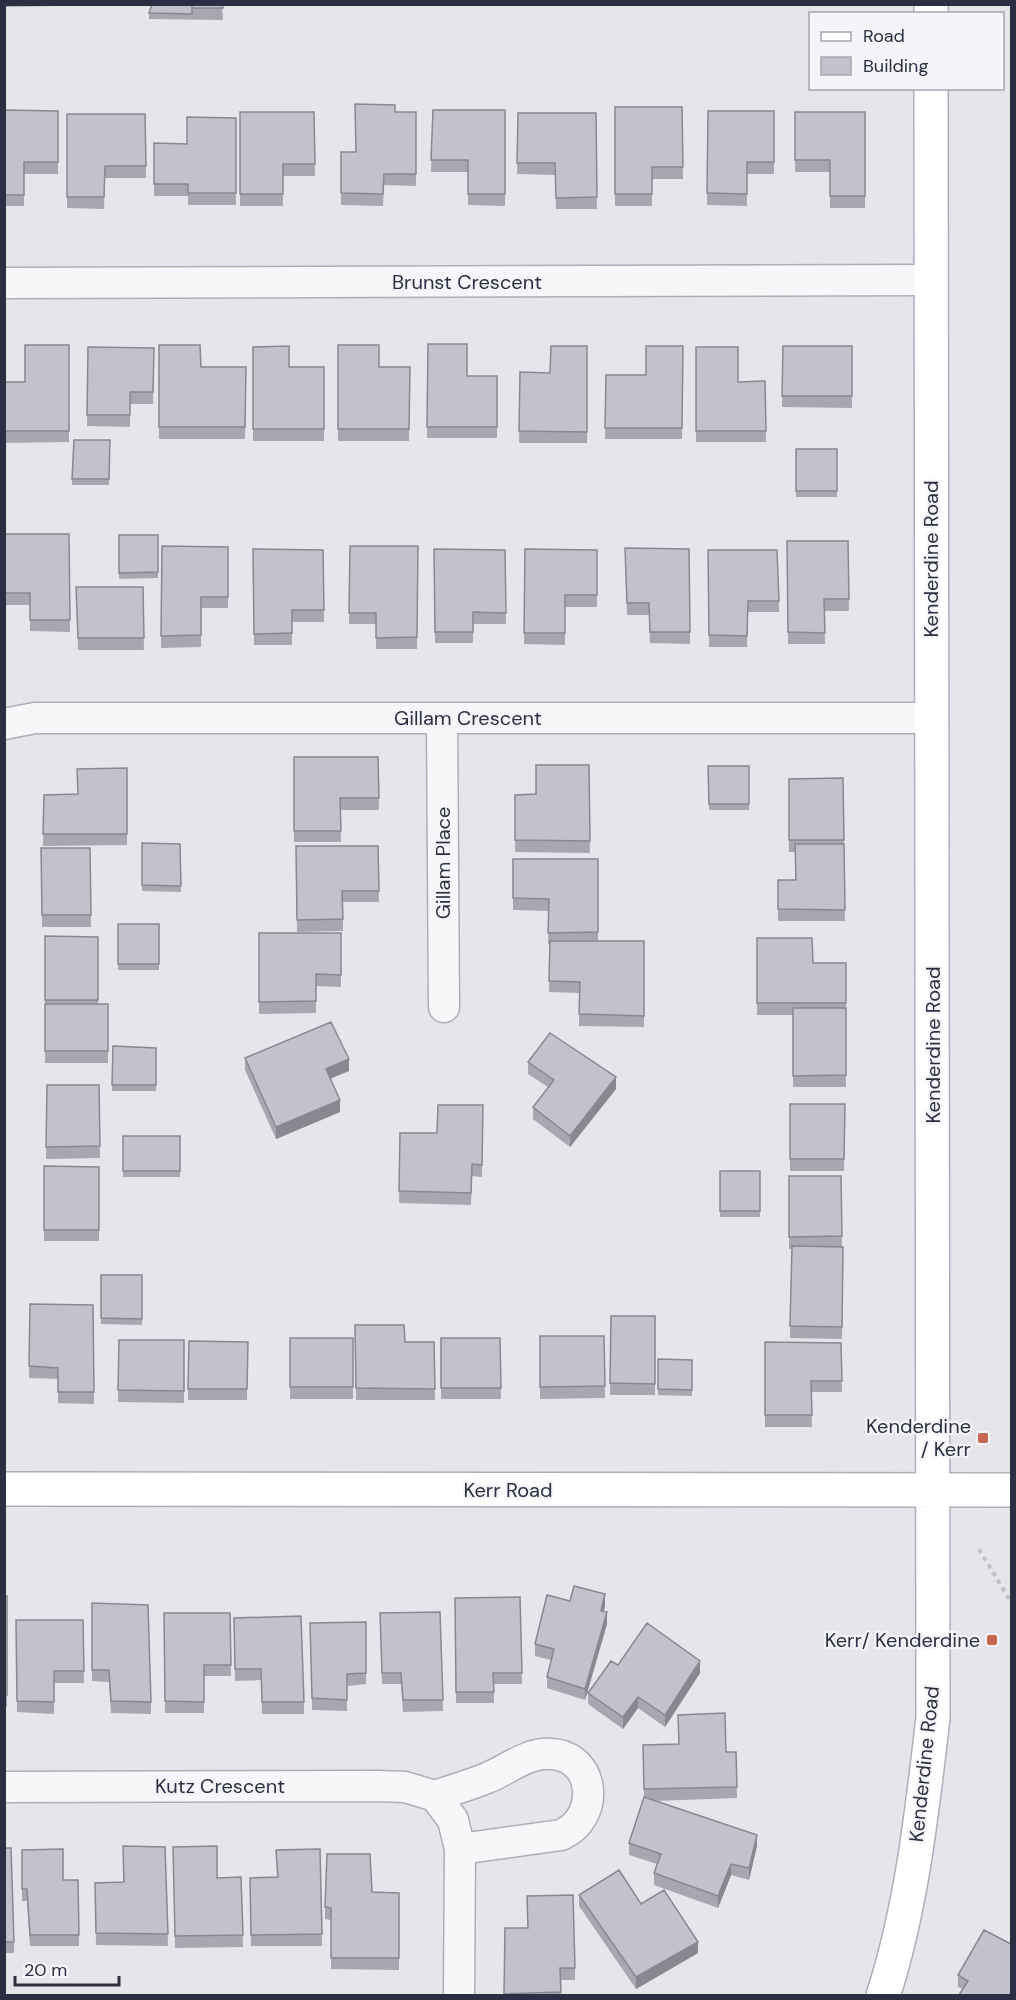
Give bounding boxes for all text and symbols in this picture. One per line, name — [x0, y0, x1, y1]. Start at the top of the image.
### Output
legend — [809, 12, 1004, 90]
text: Road — [863, 24, 905, 48]
text: Building — [863, 54, 928, 78]
street label: Brunst Crescent — [392, 269, 542, 295]
street label: Kenderdine Road — [918, 481, 944, 637]
street label: Gillam Crescent — [394, 705, 542, 731]
street label: Gillam Place — [430, 807, 456, 919]
street label: Kenderdine Road — [920, 967, 946, 1123]
place label: Kenderdine / Kerr — [866, 1413, 971, 1462]
marker: Kenderdine / Kerr — [976, 1431, 990, 1445]
street label: Kerr Road — [463, 1477, 553, 1503]
place label: Kerr/ Kenderdine — [825, 1627, 980, 1653]
marker: Kerr/ Kenderdine — [985, 1633, 999, 1647]
street label: Kenderdine Road — [903, 1685, 945, 1843]
street label: Kutz Crescent — [155, 1773, 285, 1799]
scale bar — [15, 1949, 118, 1987]
text: 20 m — [24, 1958, 67, 1982]

